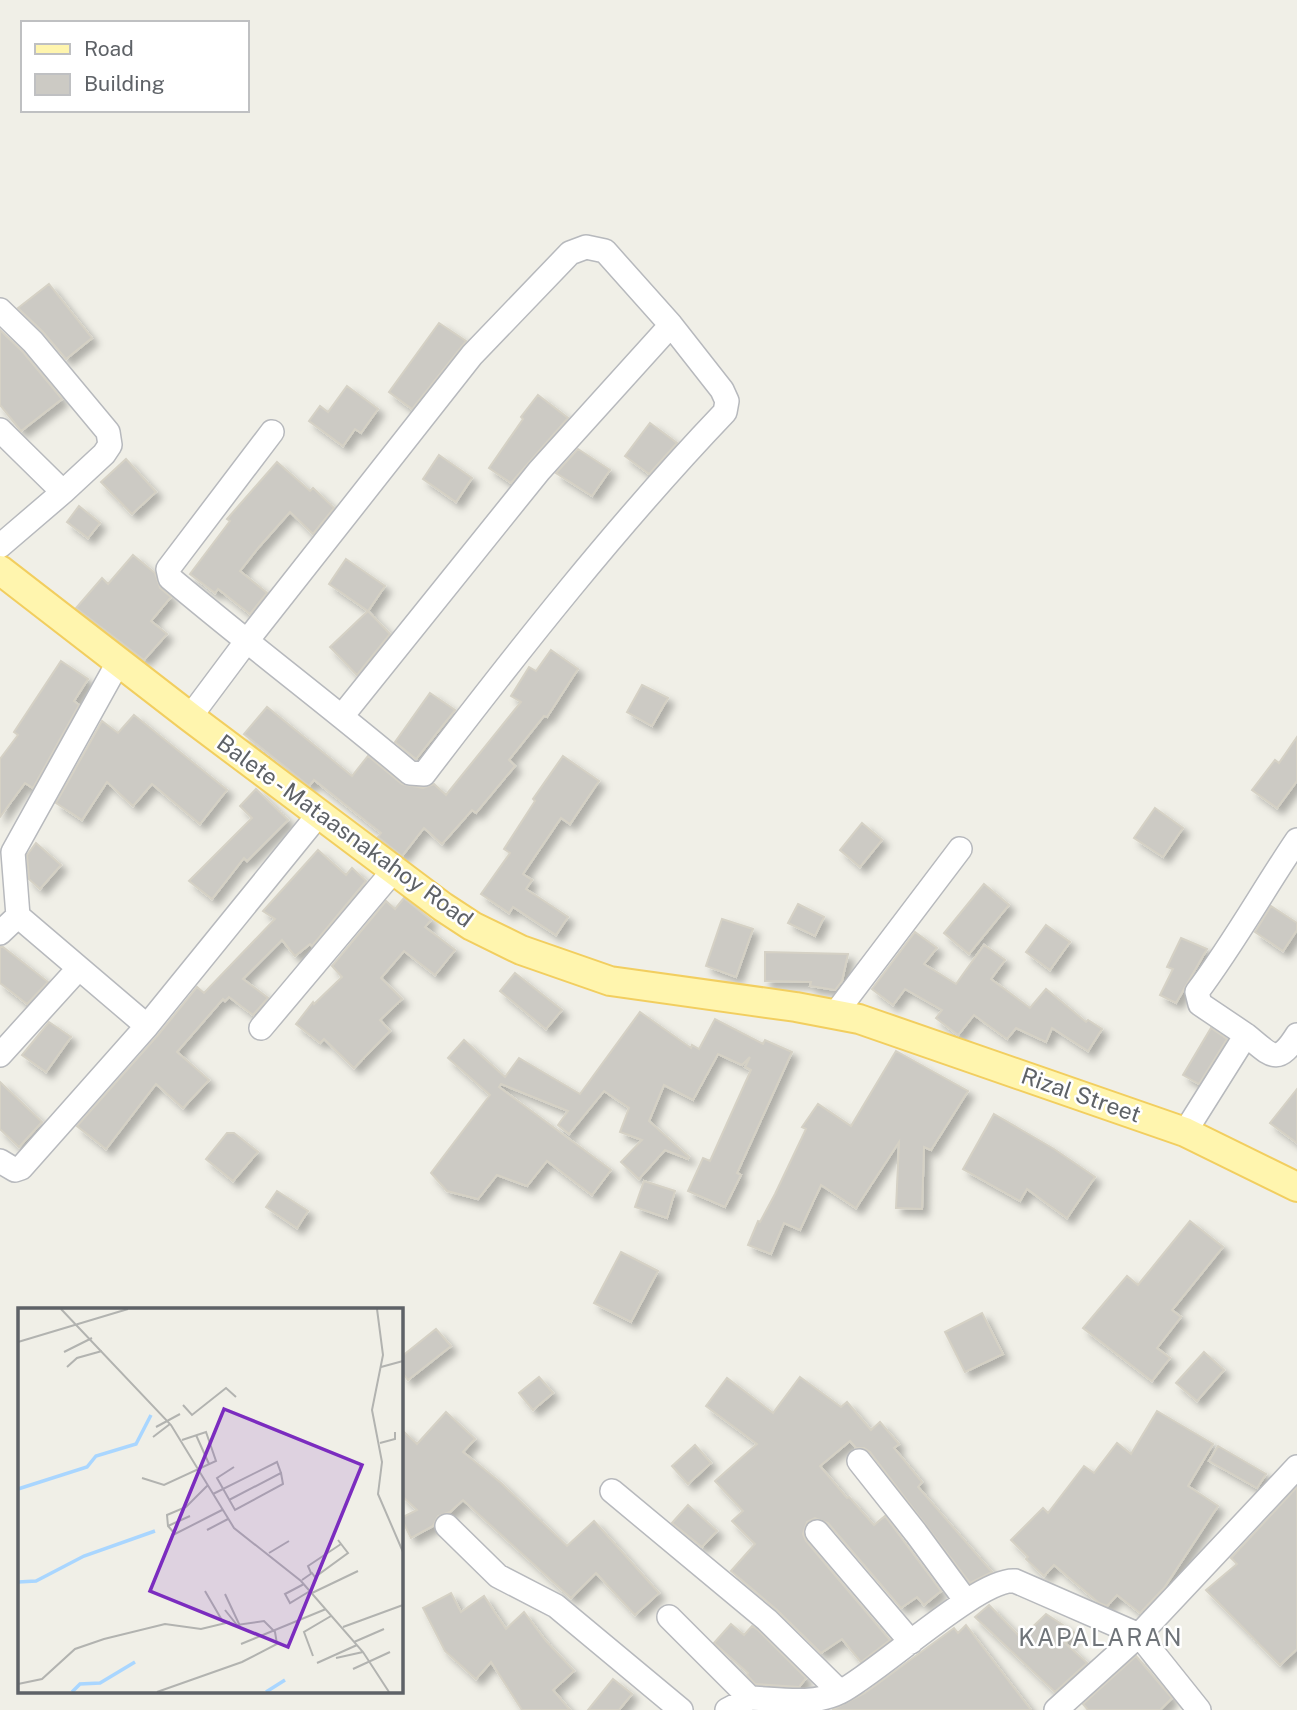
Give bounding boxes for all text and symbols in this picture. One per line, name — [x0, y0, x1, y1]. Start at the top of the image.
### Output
legend — [21, 21, 248, 112]
text: Road — [84, 36, 134, 61]
text: Building — [84, 71, 165, 96]
street label: Balete - Mataasnakahoy Road — [212, 729, 479, 933]
street label: Rizal Street — [1018, 1061, 1145, 1128]
inset map — [18, 1308, 402, 1692]
district label: KAPALARAN — [1018, 1623, 1184, 1651]

